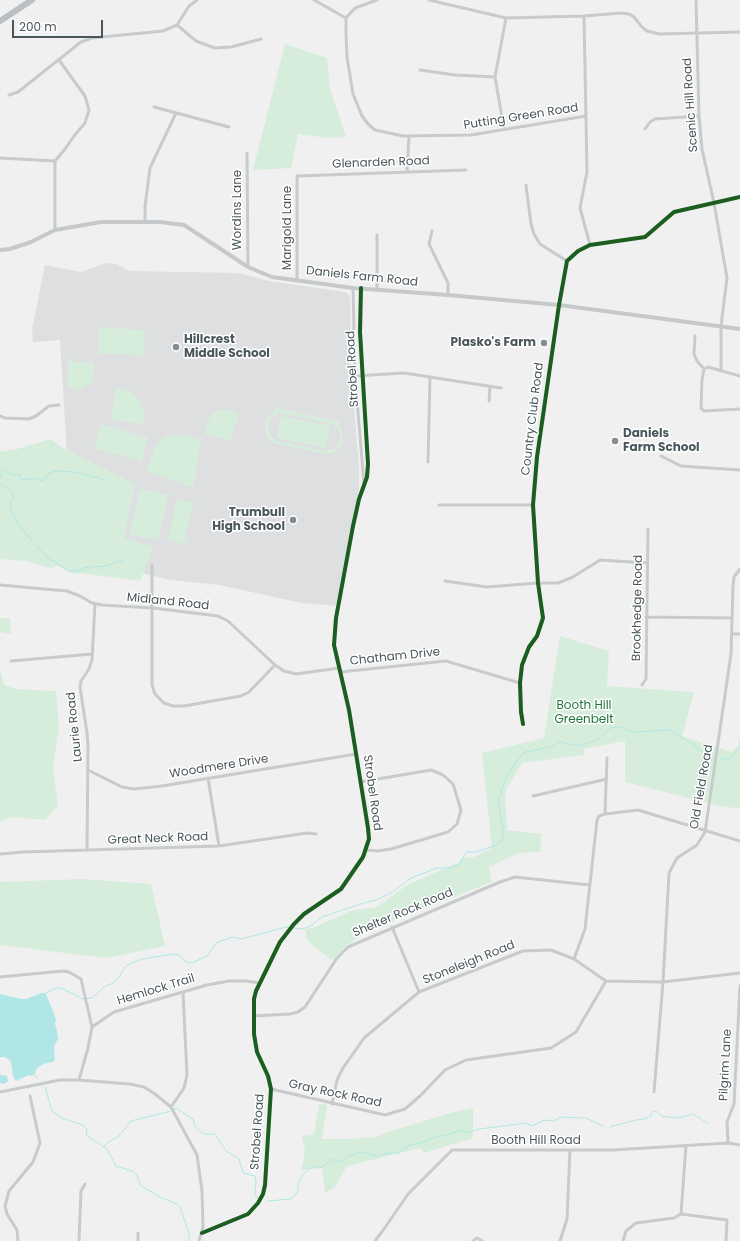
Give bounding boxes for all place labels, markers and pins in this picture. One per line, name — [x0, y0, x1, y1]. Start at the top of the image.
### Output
place label: Hillcrest Middle School — [184, 333, 270, 361]
place label: Plasko's Farm — [451, 336, 536, 350]
marker: Plasko's Farm — [539, 338, 549, 348]
marker: Hillcrest Middle School — [171, 342, 181, 352]
place label: Daniels Farm School — [623, 427, 700, 455]
marker: Daniels Farm School — [610, 436, 620, 446]
place label: Trumbull High School — [212, 506, 285, 534]
marker: Trumbull High School — [288, 515, 298, 525]

